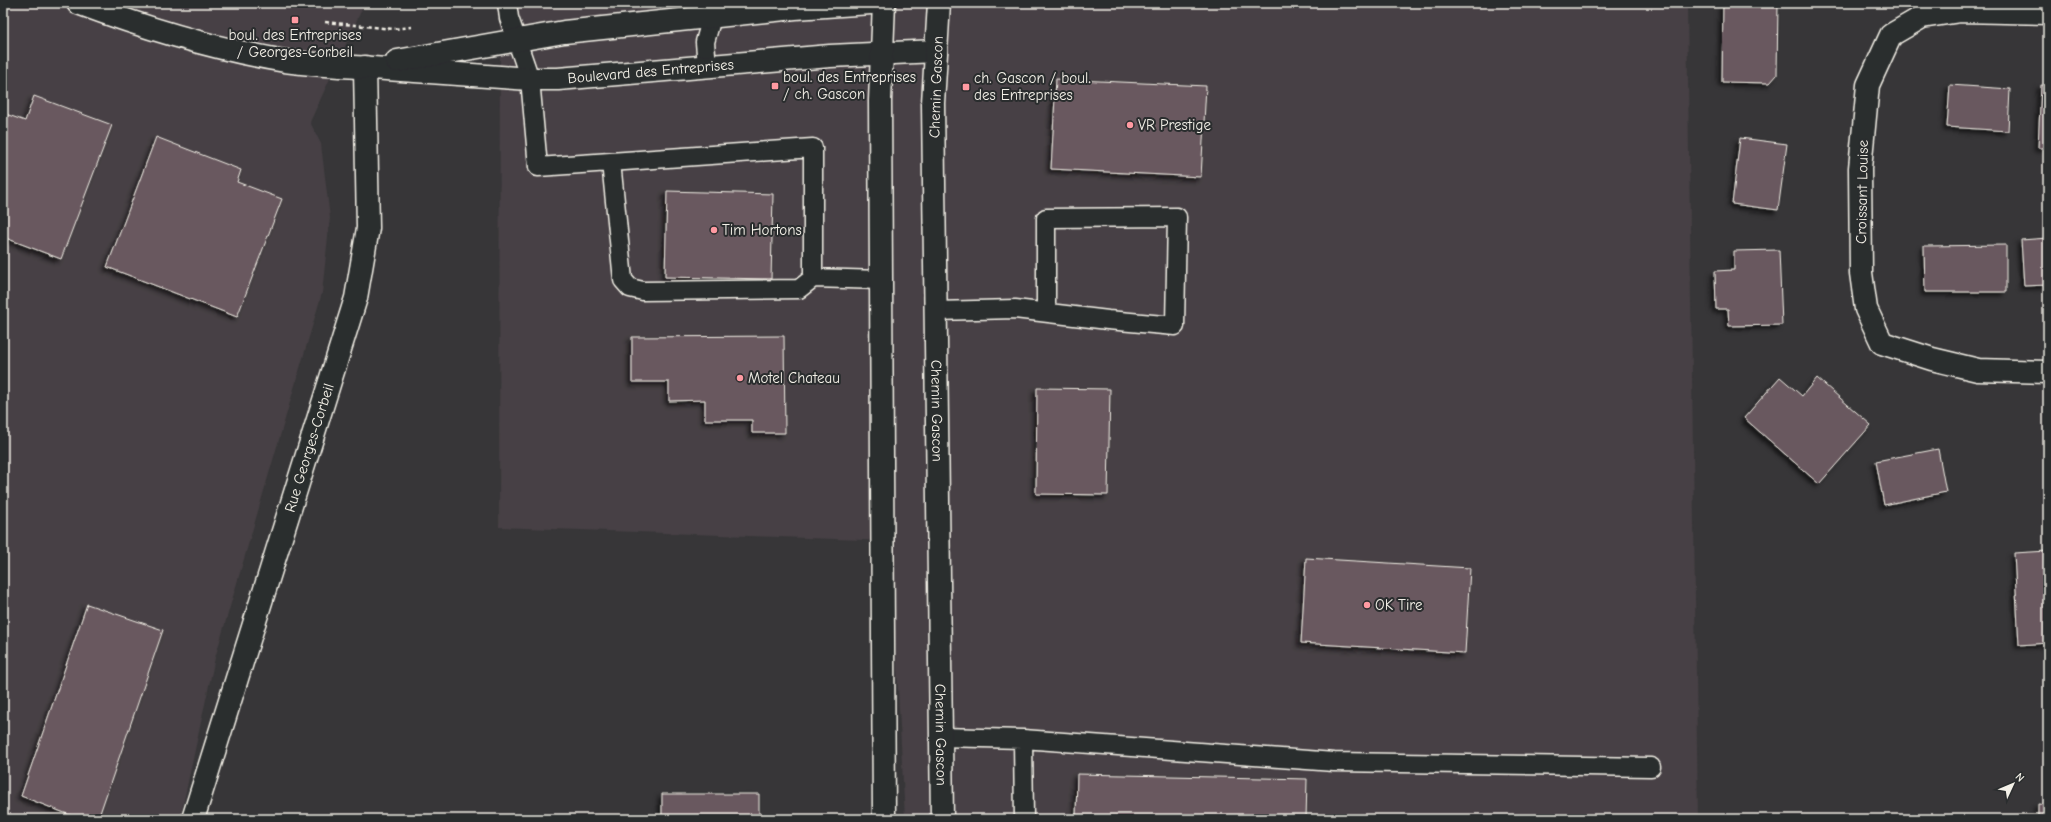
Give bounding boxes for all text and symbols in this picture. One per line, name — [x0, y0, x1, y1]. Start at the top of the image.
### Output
marker: boul. des Entreprises / Georges-Corbeil — [290, 15, 300, 25]
place label: boul. des Entreprises / Georges-Corbeil — [228, 26, 362, 61]
street label: Chemin Gascon — [925, 36, 947, 138]
street label: Boulevard des Entreprises — [567, 55, 735, 87]
place label: boul. des Entreprises / ch. Gascon — [783, 68, 916, 103]
place label: ch. Gascon / boul. des Entreprises — [974, 69, 1090, 104]
marker: boul. des Entreprises / ch. Gascon — [770, 81, 780, 91]
marker: ch. Gascon / boul. des Entreprises — [961, 82, 971, 92]
place label: VR Prestige — [1138, 116, 1211, 134]
marker: VR Prestige — [1125, 120, 1135, 130]
street label: Croissant Louise — [1852, 139, 1872, 244]
place label: Tim Hortons — [722, 221, 802, 239]
marker: Tim Hortons — [709, 225, 719, 235]
street label: Chemin Gascon — [927, 360, 947, 462]
place label: Motel Chateau — [748, 369, 840, 387]
marker: Motel Chateau — [735, 373, 745, 383]
street label: Rue Georges-Corbeil — [281, 381, 338, 514]
place label: OK Tire — [1375, 596, 1423, 614]
marker: OK Tire — [1362, 600, 1372, 610]
street label: Chemin Gascon — [931, 684, 951, 786]
north arrow — [1993, 764, 2033, 804]
text: N — [2013, 770, 2027, 785]

